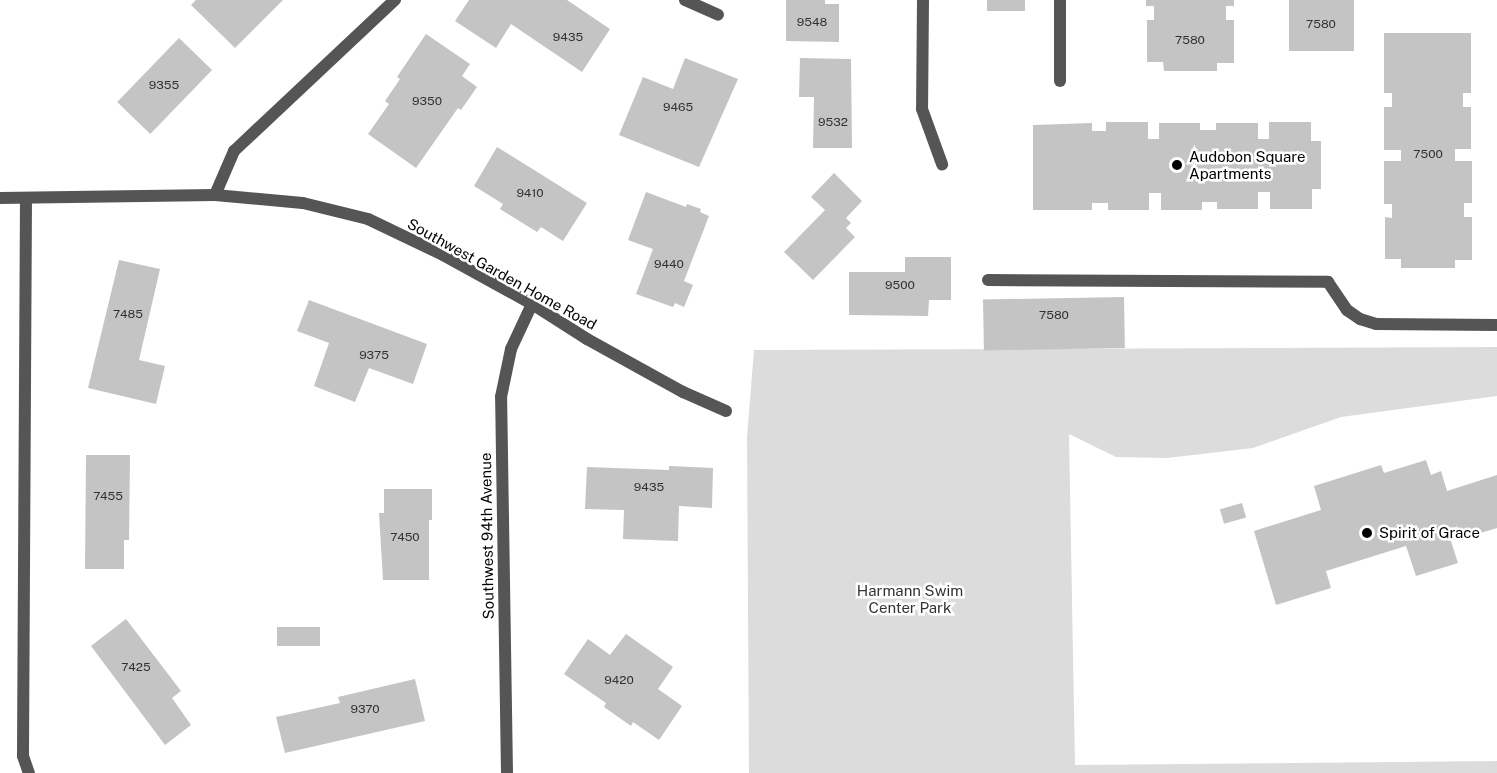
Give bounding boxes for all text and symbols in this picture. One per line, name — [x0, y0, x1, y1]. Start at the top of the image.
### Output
house number: 9548 — [797, 16, 827, 30]
house number: 7580 — [1306, 18, 1336, 32]
house number: 9435 — [553, 31, 583, 45]
house number: 7580 — [1175, 34, 1205, 48]
house number: 9355 — [149, 79, 179, 93]
house number: 9350 — [412, 95, 442, 109]
house number: 9465 — [663, 101, 693, 115]
house number: 9532 — [818, 116, 848, 130]
place label: Audobon Square Apartments — [1189, 147, 1306, 182]
house number: 7500 — [1413, 148, 1443, 162]
marker: Audobon Square Apartments — [1170, 158, 1184, 172]
house number: 9410 — [516, 187, 544, 201]
street label: Southwest Garden Home Road — [404, 214, 600, 334]
house number: 9440 — [654, 258, 684, 272]
house number: 9500 — [885, 279, 915, 293]
house number: 7485 — [113, 308, 143, 322]
house number: 7580 — [1039, 309, 1069, 323]
house number: 9375 — [359, 349, 389, 363]
street label: Southwest 94th Avenue — [477, 452, 497, 620]
house number: 9435 — [634, 481, 664, 495]
house number: 7455 — [93, 490, 123, 504]
place label: Spirit of Grace — [1379, 524, 1480, 542]
marker: Spirit of Grace — [1360, 526, 1374, 540]
house number: 7450 — [390, 531, 420, 545]
park label: Harmann Swim Center Park — [857, 581, 963, 616]
house number: 7425 — [121, 661, 151, 675]
house number: 9420 — [604, 674, 634, 688]
house number: 9370 — [350, 703, 380, 717]

